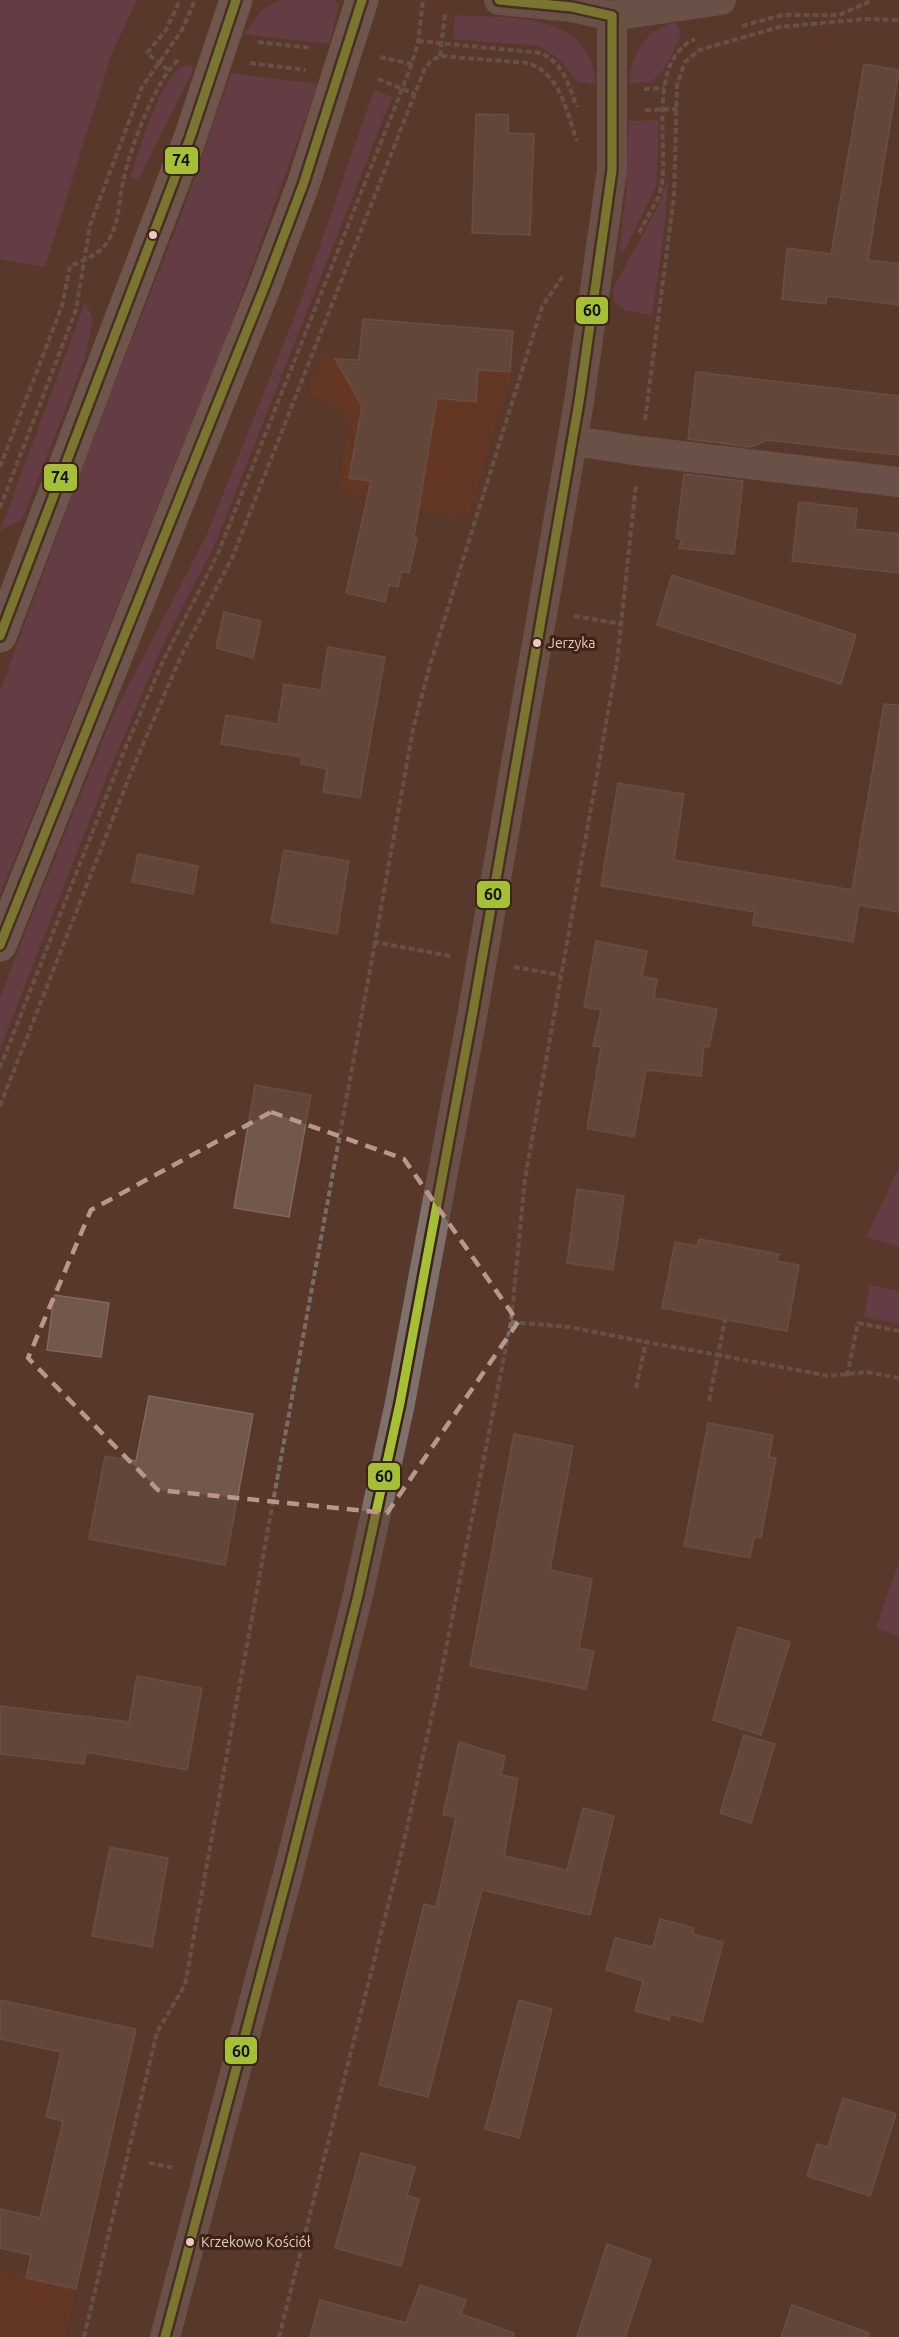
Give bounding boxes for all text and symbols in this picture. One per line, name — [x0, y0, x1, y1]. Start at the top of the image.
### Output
line badge: 74 — [164, 146, 199, 175]
text: 74 — [172, 151, 190, 169]
unlabelled marker — [147, 229, 159, 241]
line badge: 60 — [575, 296, 609, 325]
text: 60 — [583, 301, 601, 319]
line badge: 74 — [43, 463, 78, 492]
text: 74 — [51, 468, 69, 486]
place label: Jerzyka — [548, 635, 595, 651]
marker: Jerzyka — [531, 637, 543, 649]
line badge: 60 — [476, 880, 511, 909]
text: 60 — [484, 885, 502, 903]
line badge: 60 — [367, 1462, 401, 1491]
text: 60 — [375, 1467, 393, 1485]
line badge: 60 — [224, 2036, 258, 2065]
text: 60 — [232, 2042, 250, 2060]
place label: Krzekowo Kościół — [201, 2234, 311, 2250]
marker: Krzekowo Kościół — [184, 2236, 196, 2248]

